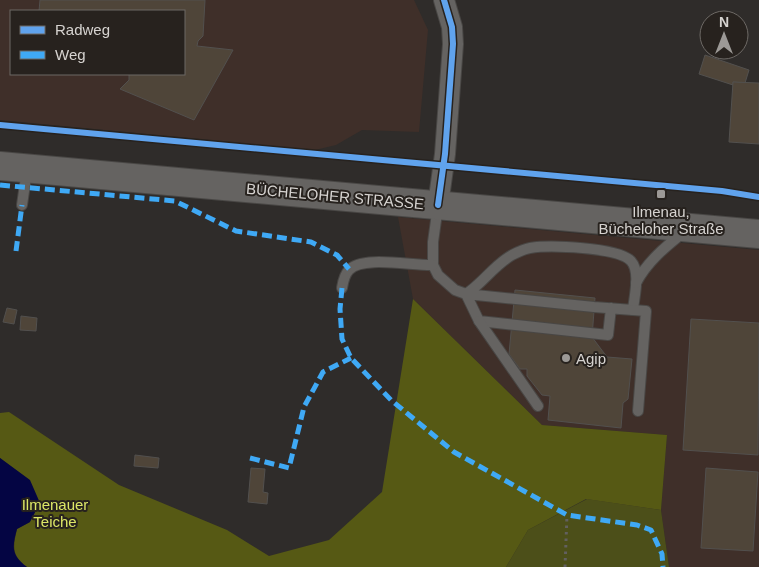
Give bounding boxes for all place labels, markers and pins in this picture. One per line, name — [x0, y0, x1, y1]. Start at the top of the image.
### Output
marker: Ilmenau, Bücheloher Straße — [655, 188, 667, 200]
place label: Ilmenau, Bücheloher Straße — [598, 203, 724, 237]
place label: Agip — [576, 350, 606, 367]
marker: Agip — [560, 352, 572, 364]

